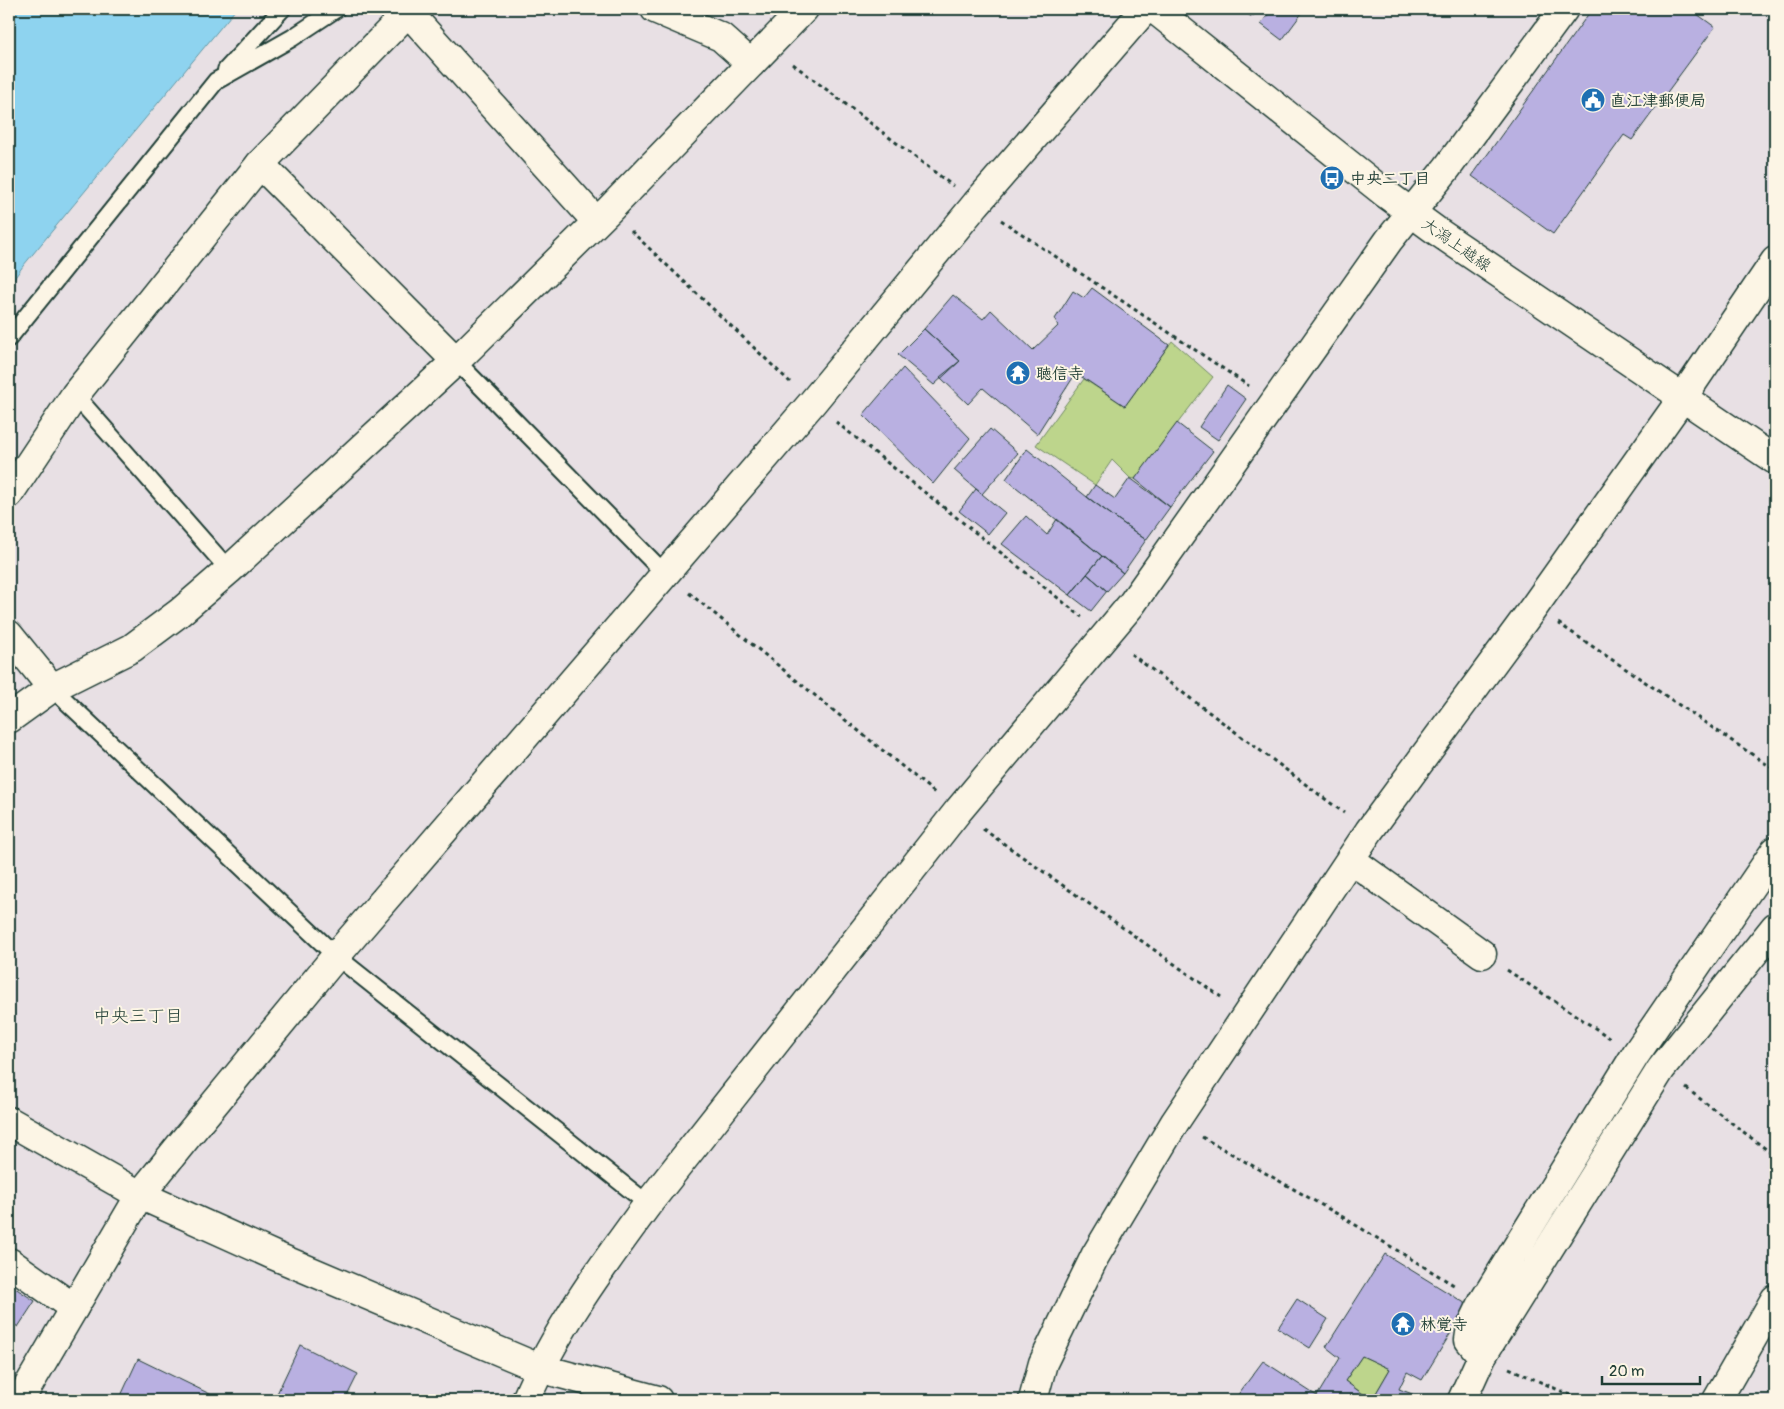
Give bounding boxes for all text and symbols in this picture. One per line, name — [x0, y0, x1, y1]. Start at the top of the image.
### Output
public building icon: 直江津郵便局 — [1580, 87, 1606, 113]
place label: 直江津郵便局 — [1610, 91, 1706, 111]
bus stop icon: 中央二丁目 — [1319, 165, 1345, 191]
place label: 中央二丁目 — [1350, 169, 1430, 189]
street label: 大潟上越線 — [1418, 214, 1495, 276]
temple icon: 聴信寺 — [1005, 360, 1031, 386]
place label: 聴信寺 — [1036, 364, 1084, 384]
district label: 中央三丁目 — [93, 1005, 183, 1028]
temple icon: 林覚寺 — [1390, 1311, 1416, 1337]
place label: 林覚寺 — [1420, 1315, 1468, 1335]
scale bar — [1602, 1354, 1699, 1386]
text: 20 m — [1609, 1362, 1644, 1381]

